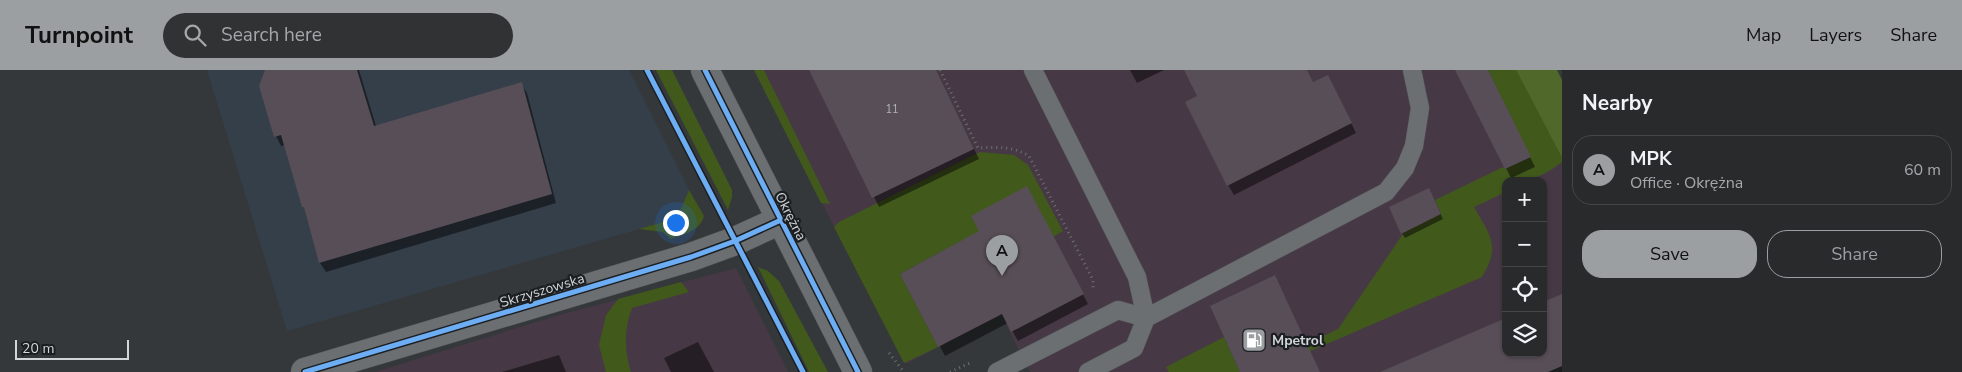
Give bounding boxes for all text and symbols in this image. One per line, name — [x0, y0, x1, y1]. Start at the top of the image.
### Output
search box — [163, 13, 513, 58]
text: Turnpoint — [25, 19, 133, 51]
icon: search — [181, 21, 209, 49]
text: Search here — [221, 22, 322, 48]
text: Map — [1746, 23, 1781, 47]
text: Layers — [1809, 23, 1862, 47]
text: Share — [1890, 23, 1937, 47]
text: Nearby — [1582, 89, 1652, 117]
house number: 11 — [885, 102, 899, 117]
text: MPK — [1630, 146, 1672, 172]
text: A — [1593, 159, 1605, 181]
text: 60 m — [1904, 159, 1941, 181]
text: Office · Okrężna — [1630, 172, 1743, 194]
map controls — [1502, 177, 1547, 357]
button: + — [1502, 177, 1547, 222]
street label: Okrężna — [770, 189, 811, 244]
your location — [663, 210, 689, 236]
button: − — [1502, 222, 1547, 267]
button: Save — [1582, 230, 1757, 278]
button: Share — [1767, 230, 1942, 278]
pin: A — [986, 235, 1018, 276]
button: locate — [1502, 267, 1547, 312]
street label: Skrzyszowska — [498, 269, 587, 312]
button: layers — [1502, 312, 1547, 357]
fuel station icon: Mpetrol — [1241, 327, 1267, 353]
place label: Mpetrol — [1272, 331, 1324, 350]
scale bar — [15, 337, 129, 360]
text: 20 m — [22, 339, 54, 358]

